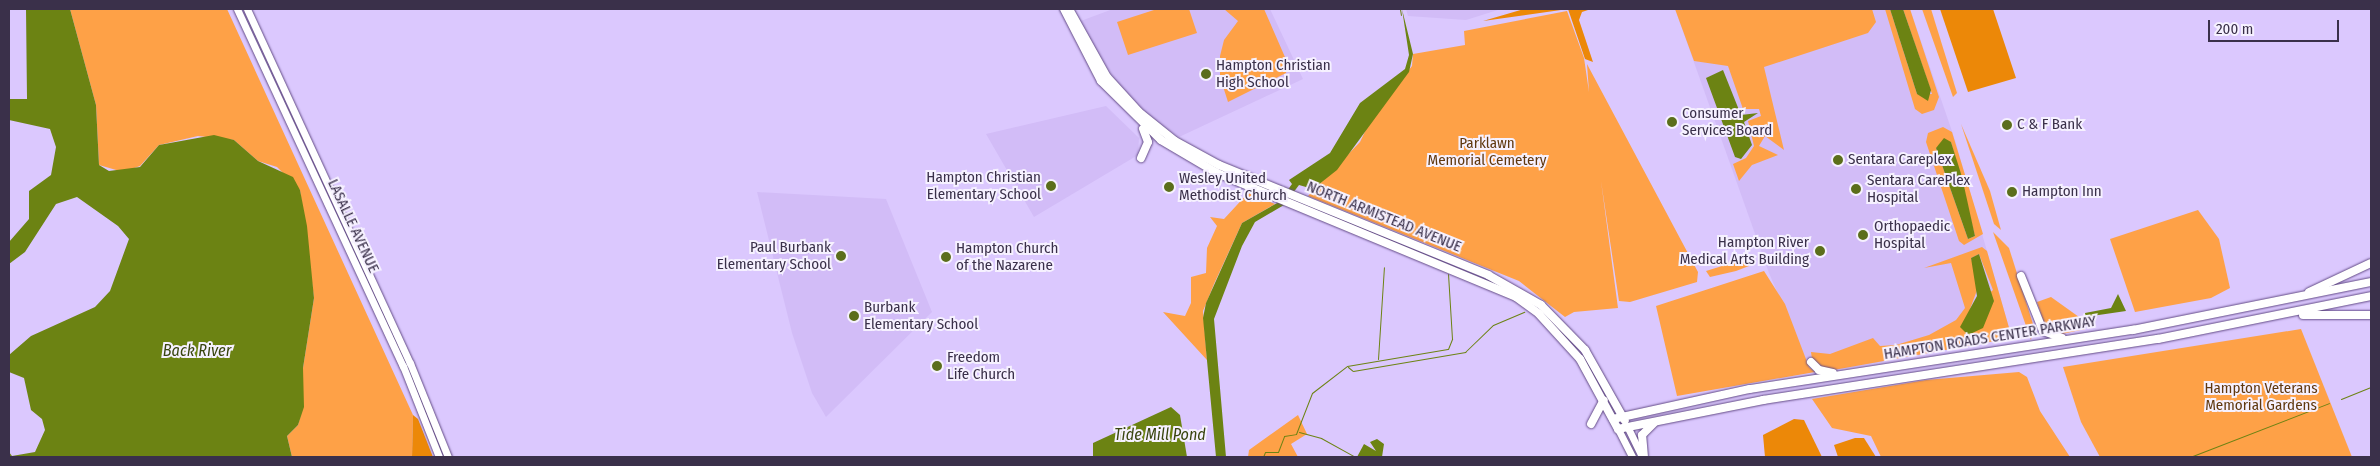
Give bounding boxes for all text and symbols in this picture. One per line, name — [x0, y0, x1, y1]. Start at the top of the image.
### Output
scale bar — [2210, 10, 2341, 42]
text: 200 m — [2216, 20, 2253, 38]
place label: Hampton Christian High School — [1216, 56, 1331, 91]
marker: Hampton Christian High School — [1200, 68, 1212, 80]
place label: Consumer Services Board — [1682, 104, 1772, 139]
marker: Consumer Services Board — [1666, 116, 1678, 128]
place label: C & F Bank — [2017, 116, 2082, 134]
marker: C & F Bank — [2001, 119, 2013, 131]
park label: Parklawn Memorial Cemetery — [1428, 134, 1546, 169]
place label: Sentara Careplex — [1848, 151, 1951, 169]
marker: Sentara Careplex — [1832, 154, 1844, 166]
place label: Hampton Christian Elementary School — [926, 168, 1041, 203]
place label: Wesley United Methodist Church — [1179, 169, 1287, 204]
place label: Sentara CarePlex Hospital — [1867, 171, 1970, 206]
street label: LASALLE AVENUE — [324, 176, 382, 276]
street label: NORTH ARMISTEAD AVENUE — [1304, 178, 1464, 256]
marker: Hampton Christian Elementary School — [1045, 180, 1057, 192]
marker: Wesley United Methodist Church — [1163, 181, 1175, 193]
marker: Sentara CarePlex Hospital — [1849, 182, 1863, 196]
place label: Hampton Inn — [2022, 183, 2102, 201]
marker: Hampton Inn — [2006, 186, 2018, 198]
place label: Orthopaedic Hospital — [1874, 217, 1950, 252]
marker: Orthopaedic Hospital — [1856, 228, 1870, 242]
place label: Hampton River Medical Arts Building — [1680, 233, 1809, 268]
place label: Paul Burbank Elementary School — [717, 238, 831, 273]
place label: Hampton Church of the Nazarene — [956, 239, 1058, 274]
marker: Hampton River Medical Arts Building — [1813, 244, 1827, 258]
marker: Paul Burbank Elementary School — [835, 250, 847, 262]
marker: Hampton Church of the Nazarene — [940, 251, 952, 263]
place label: Burbank Elementary School — [864, 298, 978, 333]
marker: Burbank Elementary School — [848, 310, 860, 322]
street label: HAMPTON ROADS CENTER PARKWAY — [1883, 312, 2097, 364]
water label: Back River — [163, 341, 231, 361]
place label: Freedom Life Church — [947, 348, 1015, 383]
marker: Freedom Life Church — [931, 360, 943, 372]
park label: Hampton Veterans Memorial Gardens — [2204, 379, 2318, 414]
water label: Tide Mill Pond — [1114, 425, 1206, 445]

